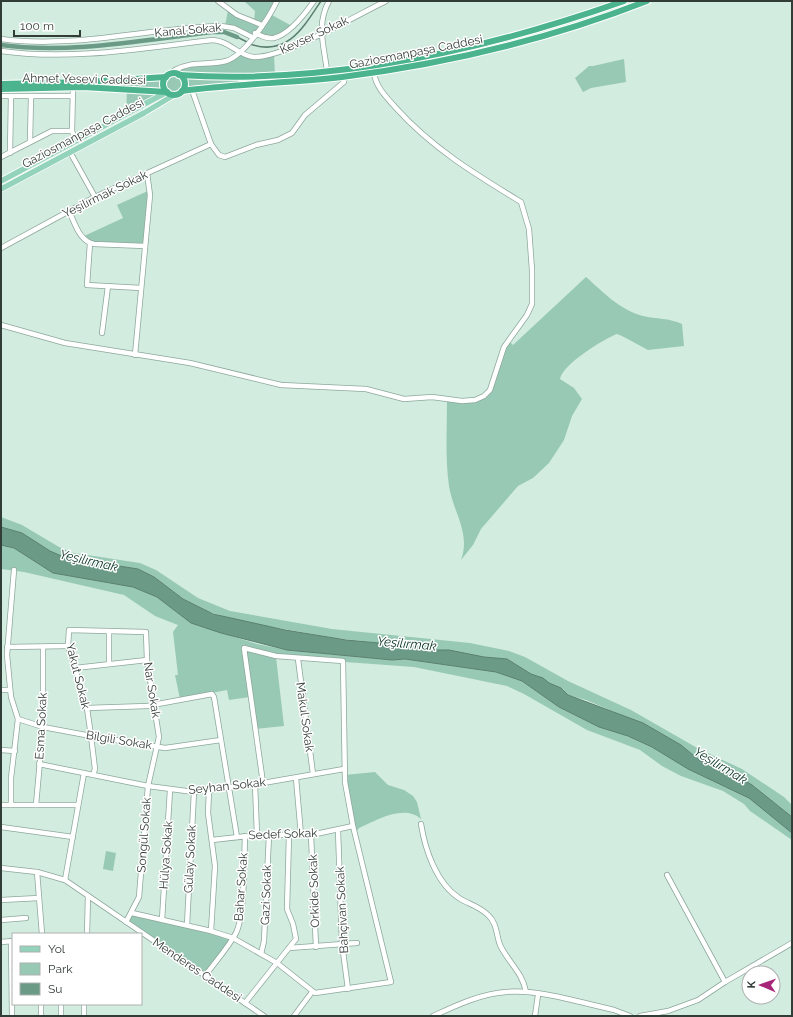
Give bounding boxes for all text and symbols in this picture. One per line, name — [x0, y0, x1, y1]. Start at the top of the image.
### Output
scale bar — [14, 12, 80, 38]
street label: Kevser Sokak — [278, 13, 351, 57]
text: 100 m — [20, 19, 54, 33]
street label: Kanal Sokak — [154, 20, 223, 40]
street label: Gaziosmanpaşa Caddesi — [348, 32, 484, 72]
street label: Ahmet Yesevi Caddesi — [22, 71, 146, 87]
street label: Gaziosmanpaşa Caddesi — [20, 95, 146, 171]
street label: Yeşilırmak Sokak — [60, 167, 150, 221]
water label: Yeşilırmak — [58, 546, 120, 574]
water label: Yeşilırmak — [377, 633, 437, 654]
street label: Yakut Sokak — [63, 642, 93, 711]
street label: Nar Sokak — [141, 661, 163, 720]
street label: Makul Sokak — [293, 681, 317, 753]
street label: Esma Sokak — [32, 691, 50, 760]
street label: Bilgili Sokak — [85, 728, 154, 752]
water label: Yeşilırmak — [691, 744, 750, 787]
street label: Seyhan Sokak — [188, 775, 267, 797]
street label: Songül Sokak — [134, 796, 154, 873]
street label: Hülya Sokak — [157, 820, 175, 890]
street label: Gülay Sokak — [181, 824, 199, 893]
street label: Sedef Sokak — [248, 826, 318, 842]
street label: Bahar Sokak — [232, 852, 250, 922]
street label: Orkide Sokak — [306, 853, 322, 928]
street label: Gazi Sokak — [258, 864, 274, 925]
street label: Bahçivan Sokak — [333, 865, 351, 954]
legend — [12, 933, 142, 1005]
street label: Menderes Caddesi — [150, 935, 244, 1005]
text: Yol — [48, 942, 66, 956]
text: Park — [48, 962, 73, 976]
north arrow — [741, 965, 781, 1005]
text: K — [745, 980, 758, 989]
text: Su — [48, 982, 62, 996]

